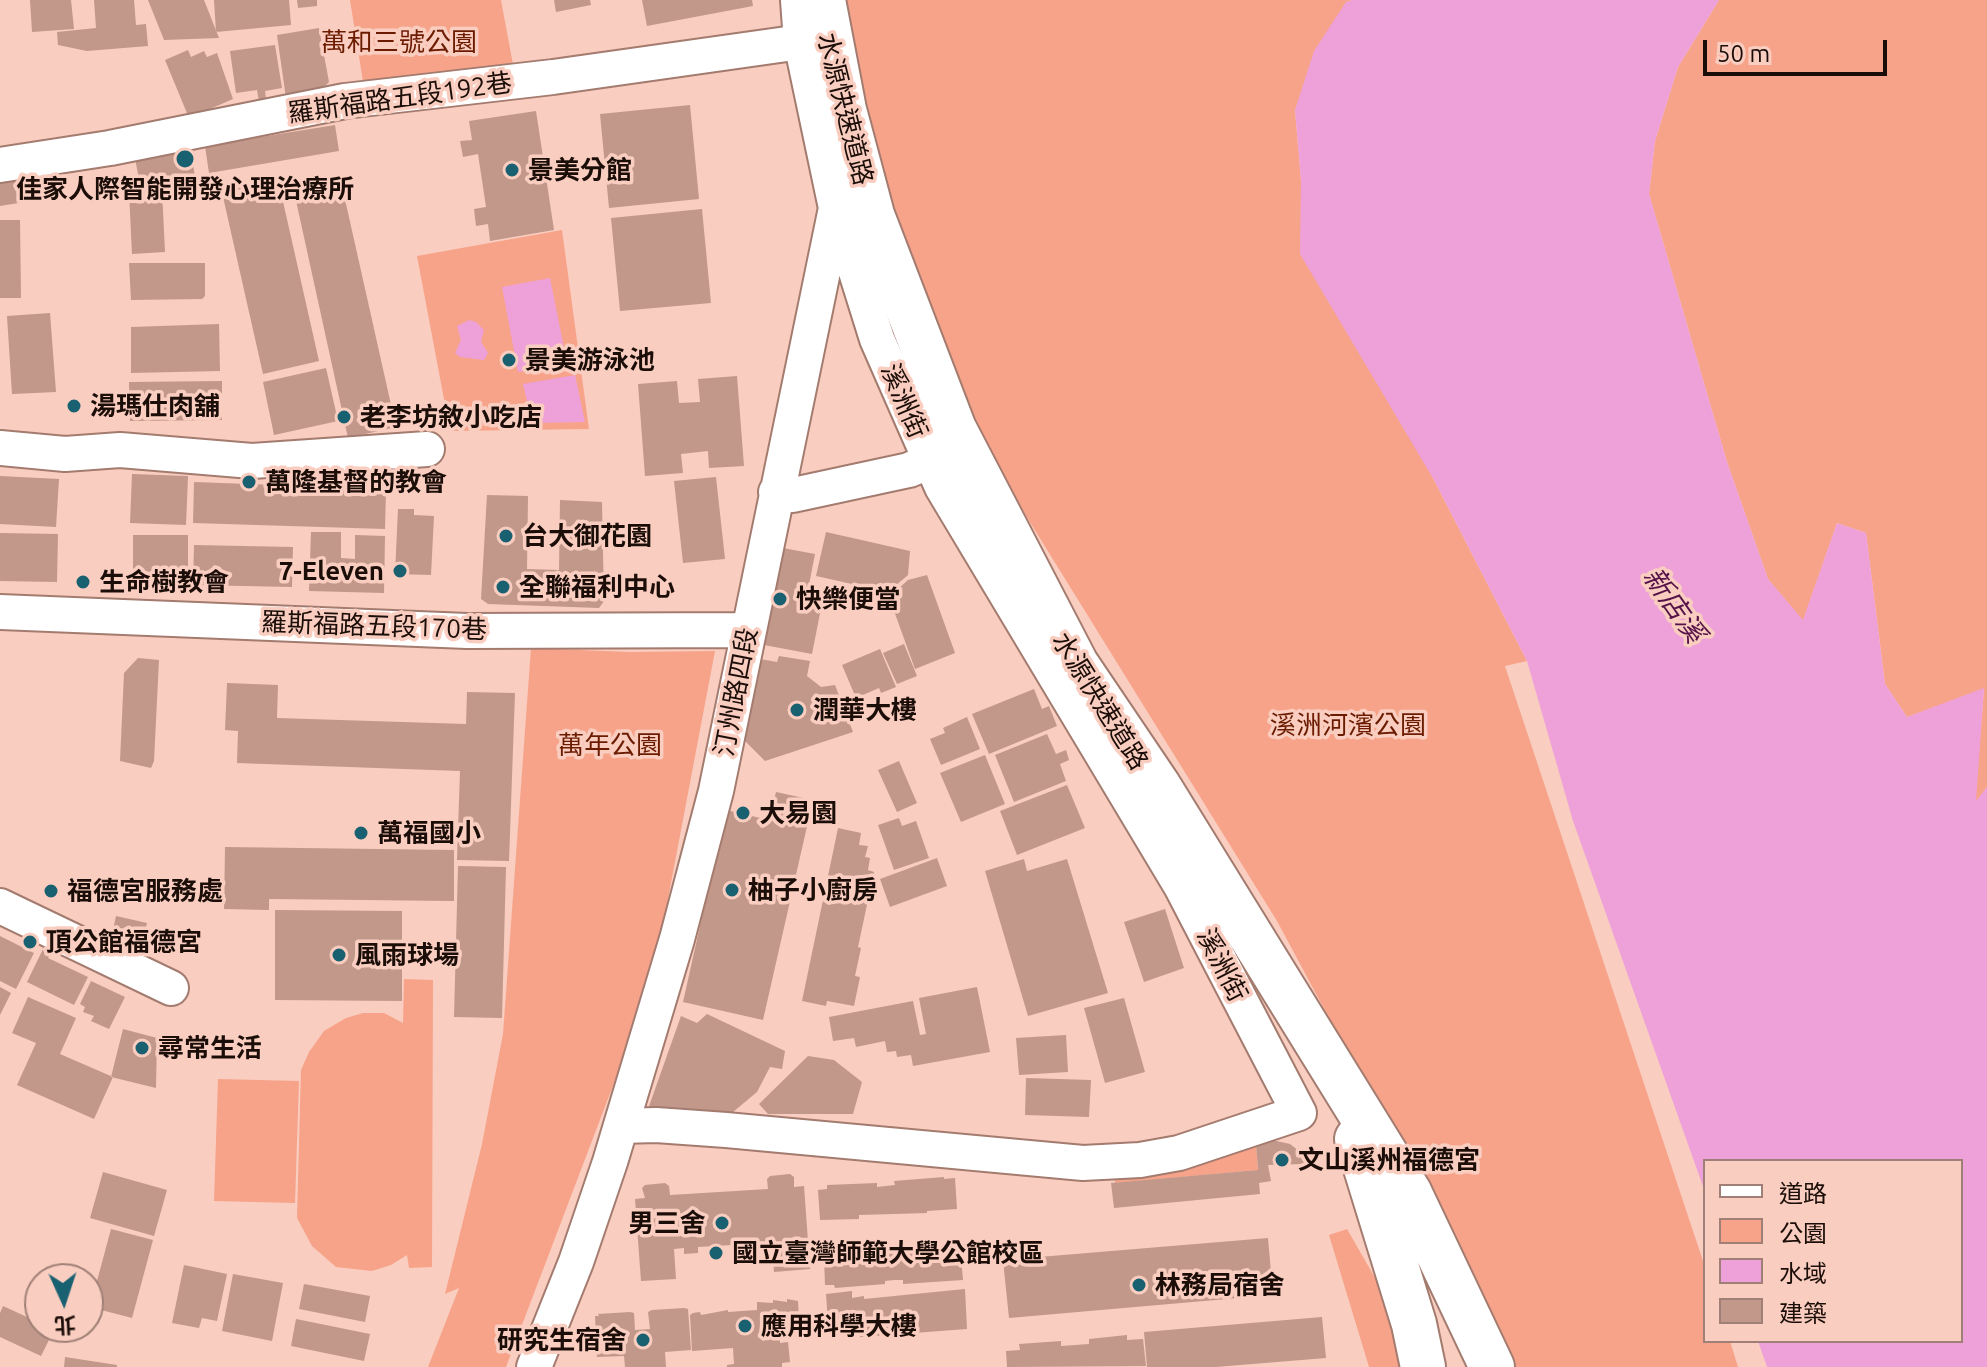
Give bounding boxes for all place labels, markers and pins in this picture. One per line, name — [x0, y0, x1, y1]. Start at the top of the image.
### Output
marker: 佳家人際智能開發心理治療所 — [174, 148, 196, 170]
place label: 景美分館 — [528, 154, 632, 186]
marker: 景美分館 — [503, 161, 521, 179]
place label: 佳家人際智能開發心理治療所 — [16, 173, 354, 205]
place label: 景美游泳池 — [525, 344, 655, 376]
marker: 景美游泳池 — [500, 351, 518, 369]
place label: 湯瑪仕肉舖 — [90, 390, 220, 422]
marker: 湯瑪仕肉舖 — [65, 397, 83, 415]
place label: 老李坊敘小吃店 — [360, 401, 542, 433]
marker: 老李坊敘小吃店 — [335, 408, 353, 426]
place label: 萬隆基督的教會 — [265, 466, 447, 498]
marker: 萬隆基督的教會 — [240, 473, 258, 491]
place label: 台大御花園 — [522, 520, 652, 552]
marker: 台大御花園 — [497, 527, 515, 545]
place label: 7-Eleven — [279, 555, 384, 587]
marker: 7-Eleven — [391, 562, 409, 580]
place label: 生命樹教會 — [99, 566, 229, 598]
place label: 全聯福利中心 — [519, 571, 675, 603]
marker: 生命樹教會 — [74, 573, 92, 591]
marker: 全聯福利中心 — [494, 578, 512, 596]
place label: 快樂便當 — [796, 583, 900, 615]
marker: 快樂便當 — [771, 590, 789, 608]
place label: 潤華大樓 — [813, 694, 917, 726]
marker: 潤華大樓 — [788, 701, 806, 719]
place label: 大易園 — [759, 797, 837, 829]
marker: 大易園 — [734, 804, 752, 822]
place label: 萬福國小 — [377, 817, 481, 849]
marker: 萬福國小 — [352, 824, 370, 842]
place label: 柚子小廚房 — [748, 874, 878, 906]
place label: 福德宮服務處 — [67, 875, 223, 907]
marker: 柚子小廚房 — [723, 881, 741, 899]
marker: 福德宮服務處 — [42, 882, 60, 900]
place label: 頂公館福德宮 — [46, 926, 202, 958]
marker: 頂公館福德宮 — [21, 933, 39, 951]
place label: 風雨球場 — [355, 939, 459, 971]
marker: 風雨球場 — [330, 946, 348, 964]
place label: 尋常生活 — [158, 1032, 262, 1064]
marker: 尋常生活 — [133, 1039, 151, 1057]
place label: 文山溪州福德宮 — [1298, 1144, 1480, 1176]
marker: 文山溪州福德宮 — [1273, 1151, 1291, 1169]
place label: 男三舍 — [628, 1207, 706, 1239]
marker: 男三舍 — [713, 1214, 731, 1232]
place label: 國立臺灣師範大學公館校區 — [732, 1237, 1044, 1269]
marker: 國立臺灣師範大學公館校區 — [707, 1244, 725, 1262]
place label: 林務局宿舍 — [1155, 1269, 1285, 1301]
marker: 林務局宿舍 — [1130, 1276, 1148, 1294]
place label: 應用科學大樓 — [761, 1310, 917, 1342]
marker: 應用科學大樓 — [736, 1317, 754, 1335]
place label: 研究生宿舍 — [497, 1324, 627, 1356]
marker: 研究生宿舍 — [634, 1331, 652, 1349]

